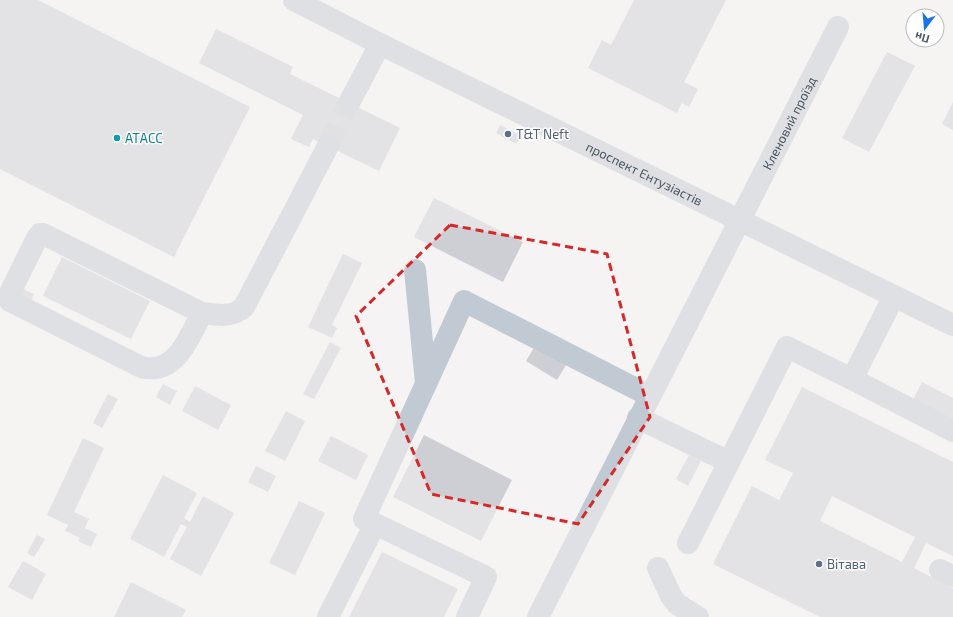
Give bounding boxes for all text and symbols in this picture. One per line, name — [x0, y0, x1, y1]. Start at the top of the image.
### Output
north arrow — [905, 8, 945, 48]
text: Пн — [913, 30, 931, 46]
street label: Кленовий проїзд — [759, 74, 820, 172]
place label: T&T Neft — [516, 126, 569, 142]
marker: T&T Neft — [503, 129, 513, 139]
place label: АТАСС — [125, 130, 163, 146]
marker: АТАСС — [112, 133, 122, 143]
street label: проспект Ентузіастів — [583, 138, 705, 209]
place label: Вітава — [827, 556, 866, 572]
marker: Вітава — [814, 559, 824, 569]

